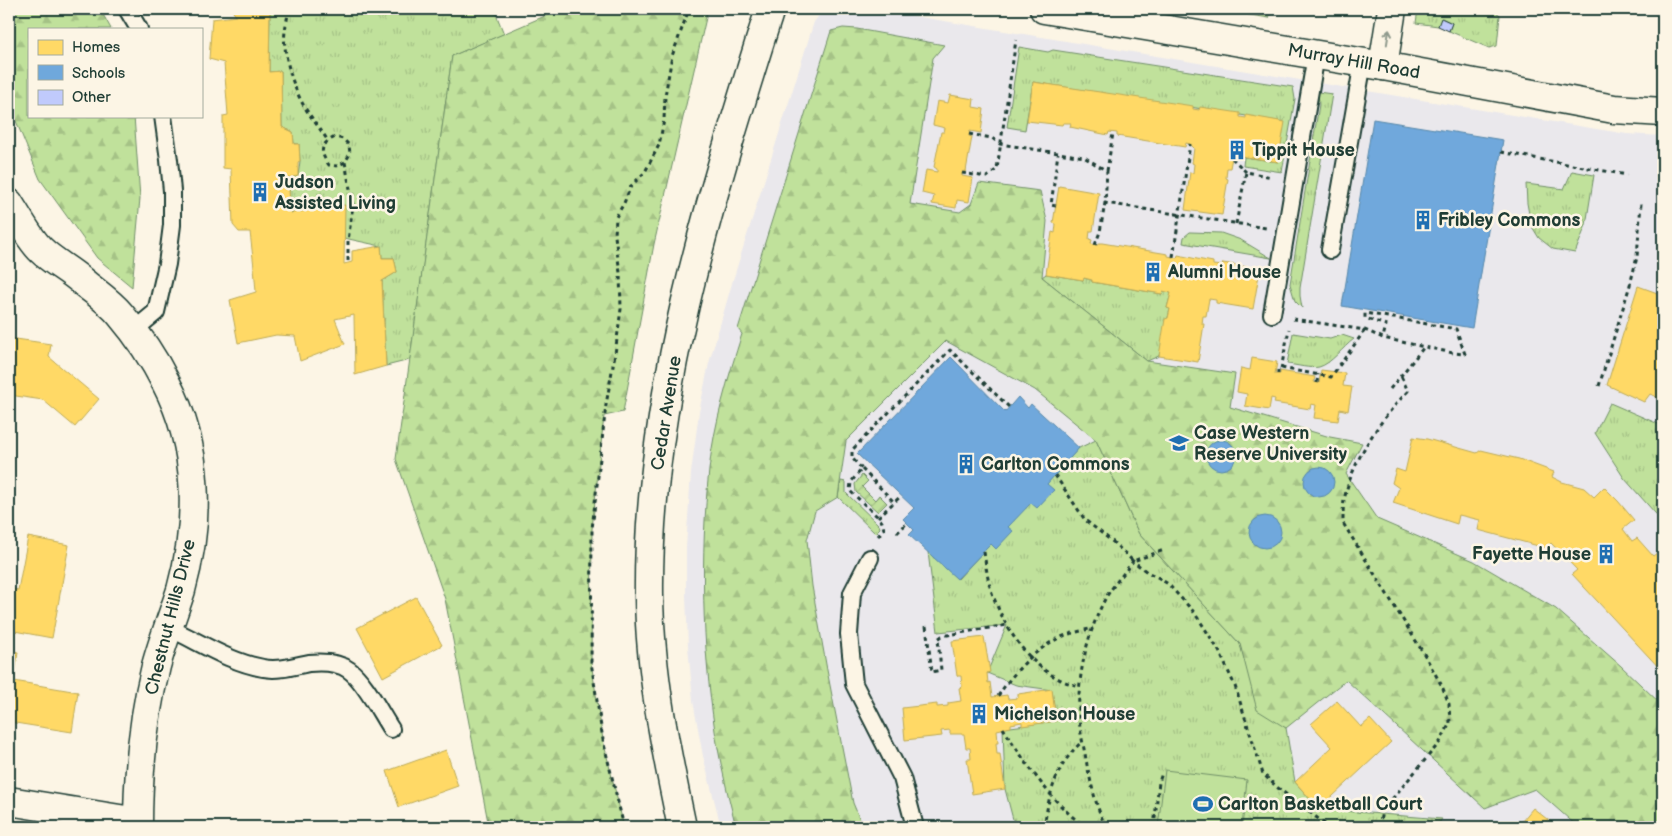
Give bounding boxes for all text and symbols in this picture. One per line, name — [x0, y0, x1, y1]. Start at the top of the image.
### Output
legend — [28, 28, 202, 118]
one-way arrow — [1383, 30, 1393, 46]
text: Homes — [72, 38, 121, 57]
street label: Murray Hill Road — [1286, 40, 1422, 83]
text: Schools — [72, 64, 126, 83]
text: Other — [72, 88, 111, 107]
building icon: Tippit House — [1226, 139, 1248, 161]
place label: Tippit House — [1252, 140, 1355, 161]
place label: Judson Assisted Living — [274, 172, 396, 214]
building icon: Judson Assisted Living — [249, 181, 271, 203]
building icon: Fribley Commons — [1412, 209, 1434, 231]
place label: Fribley Commons — [1438, 210, 1580, 231]
building icon: Alumni House — [1142, 261, 1164, 283]
place label: Alumni House — [1167, 262, 1281, 283]
street label: Cedar Avenue — [647, 354, 686, 472]
place label: Case Western Reserve University — [1194, 423, 1348, 465]
school or university icon: Case Western Reserve University — [1168, 432, 1190, 454]
building icon: Carlton Commons — [955, 453, 977, 475]
place label: Carlton Commons — [981, 454, 1130, 475]
street label: Chestnut Hills Drive — [141, 537, 200, 697]
building icon: Fayette House — [1595, 543, 1617, 565]
place label: Fayette House — [1472, 544, 1591, 565]
building icon: Michelson House — [968, 703, 990, 725]
place label: Michelson House — [994, 704, 1135, 725]
sports icon: Carlton Basketball Court — [1192, 793, 1214, 815]
place label: Carlton Basketball Court — [1218, 794, 1422, 815]

